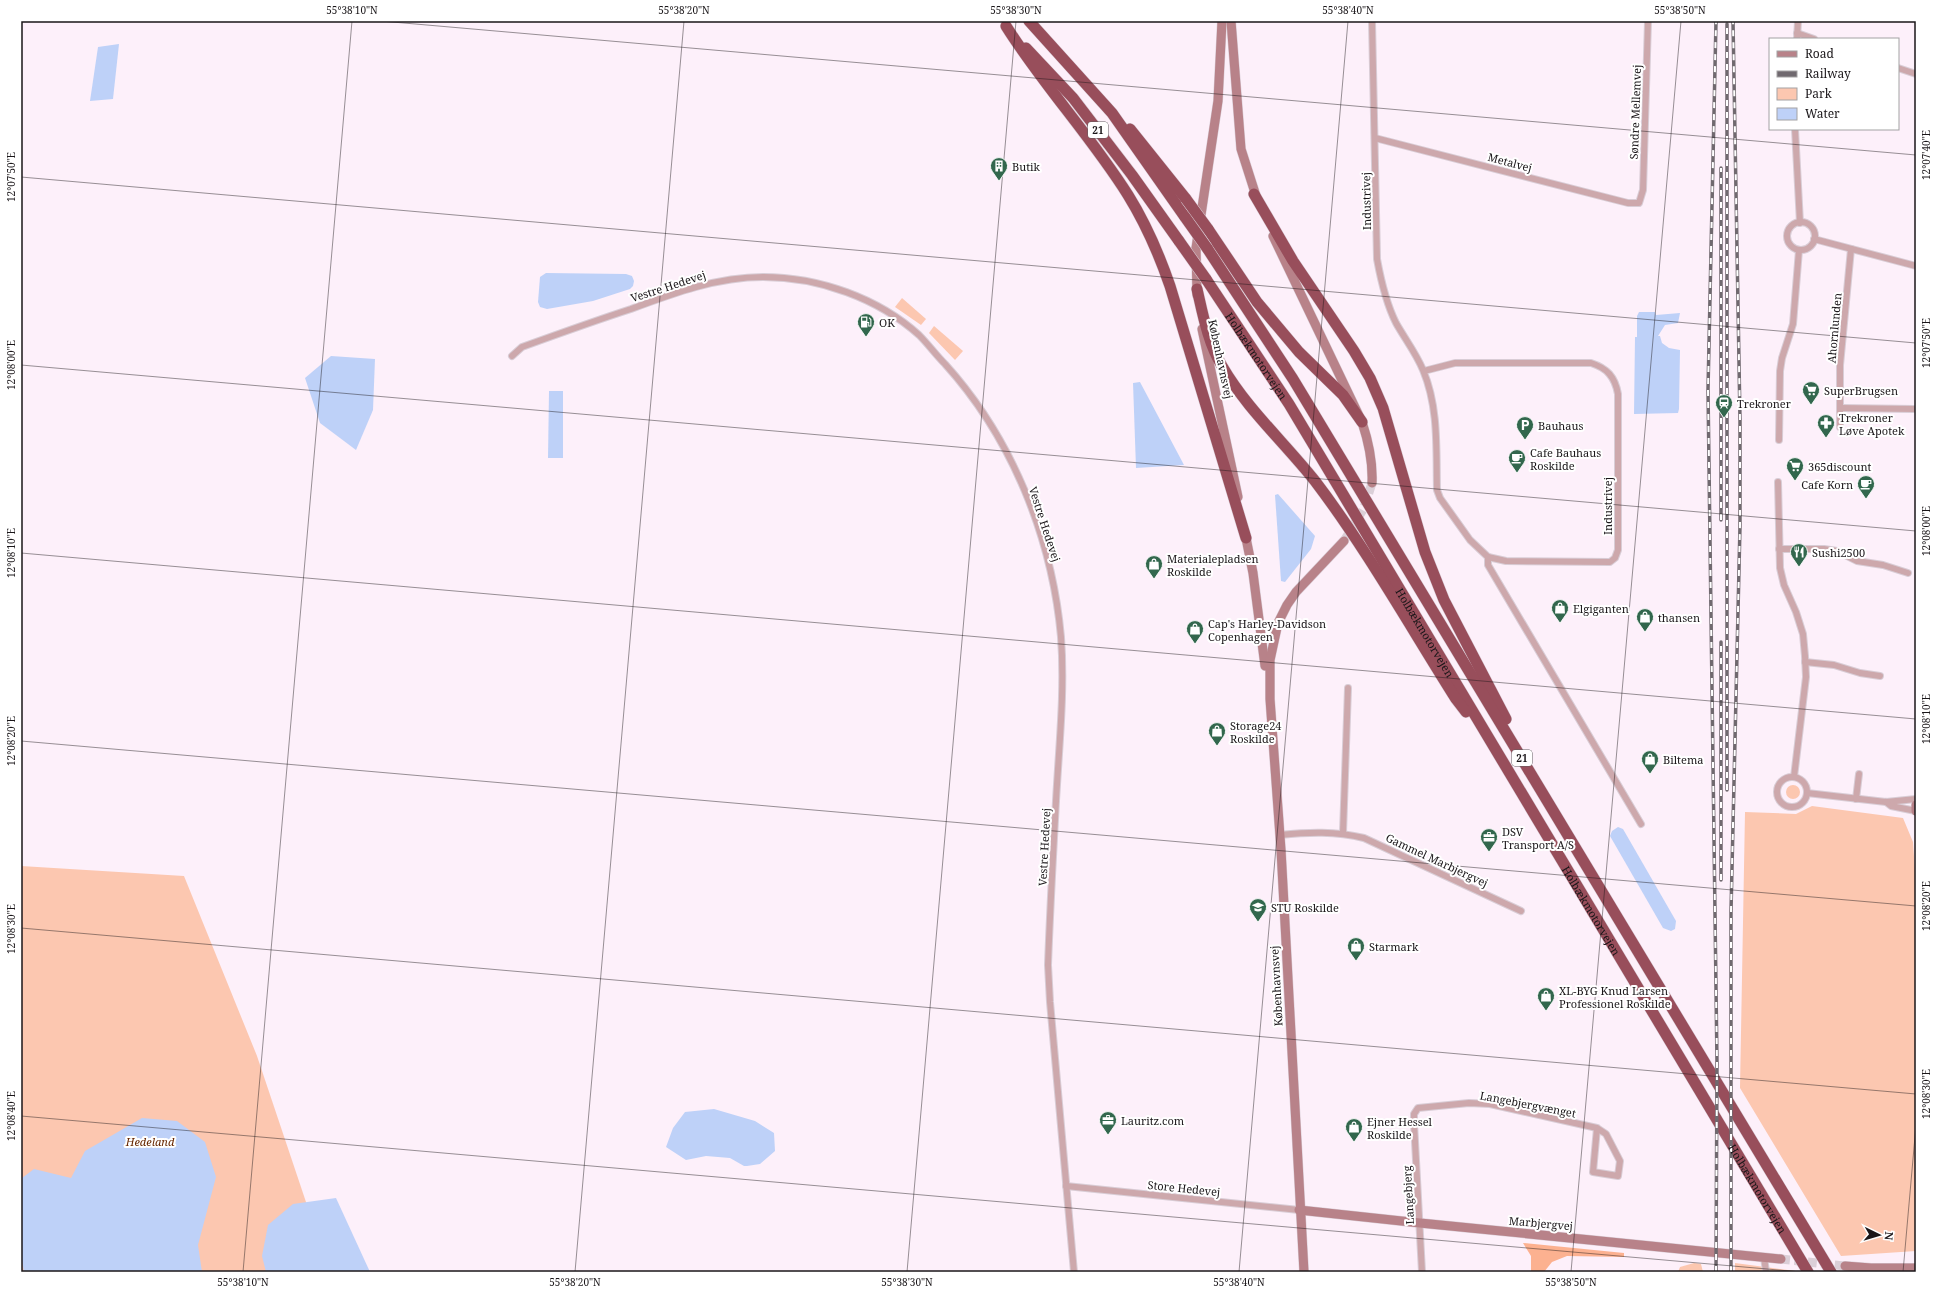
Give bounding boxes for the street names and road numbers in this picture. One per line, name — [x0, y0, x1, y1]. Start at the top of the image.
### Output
street label: Søndre Mellemvej — [1626, 64, 1644, 160]
road number: 21 — [1088, 122, 1108, 138]
street label: Metalvej — [1486, 149, 1534, 175]
street label: Industrivej — [1358, 172, 1374, 230]
street label: Vestre Hedevej — [628, 267, 708, 305]
street label: Ahornlunden — [1823, 292, 1845, 364]
street label: Holbækmotorvejen — [1223, 309, 1291, 402]
street label: Københavnsvej — [1205, 318, 1237, 400]
street label: Industrivej — [1600, 477, 1615, 535]
street label: Vestre Hedevej — [1026, 484, 1064, 564]
street label: Holbækmotorvejen — [1393, 585, 1458, 680]
road number: 21 — [1512, 750, 1532, 766]
street label: Vestre Hedevej — [1034, 808, 1054, 886]
street label: Gammel Marbjergvej — [1383, 830, 1491, 890]
street label: Holbækmotorvejen — [1559, 863, 1624, 958]
street label: Københavnsvej — [1266, 945, 1286, 1027]
street label: Langebjergvænget — [1479, 1087, 1577, 1121]
street label: Holbækmotorvejen — [1725, 1141, 1791, 1236]
street label: Langebjerg — [1399, 1165, 1417, 1225]
street label: Store Hedevej — [1147, 1177, 1221, 1199]
street label: Marbjergvej — [1508, 1213, 1574, 1233]

